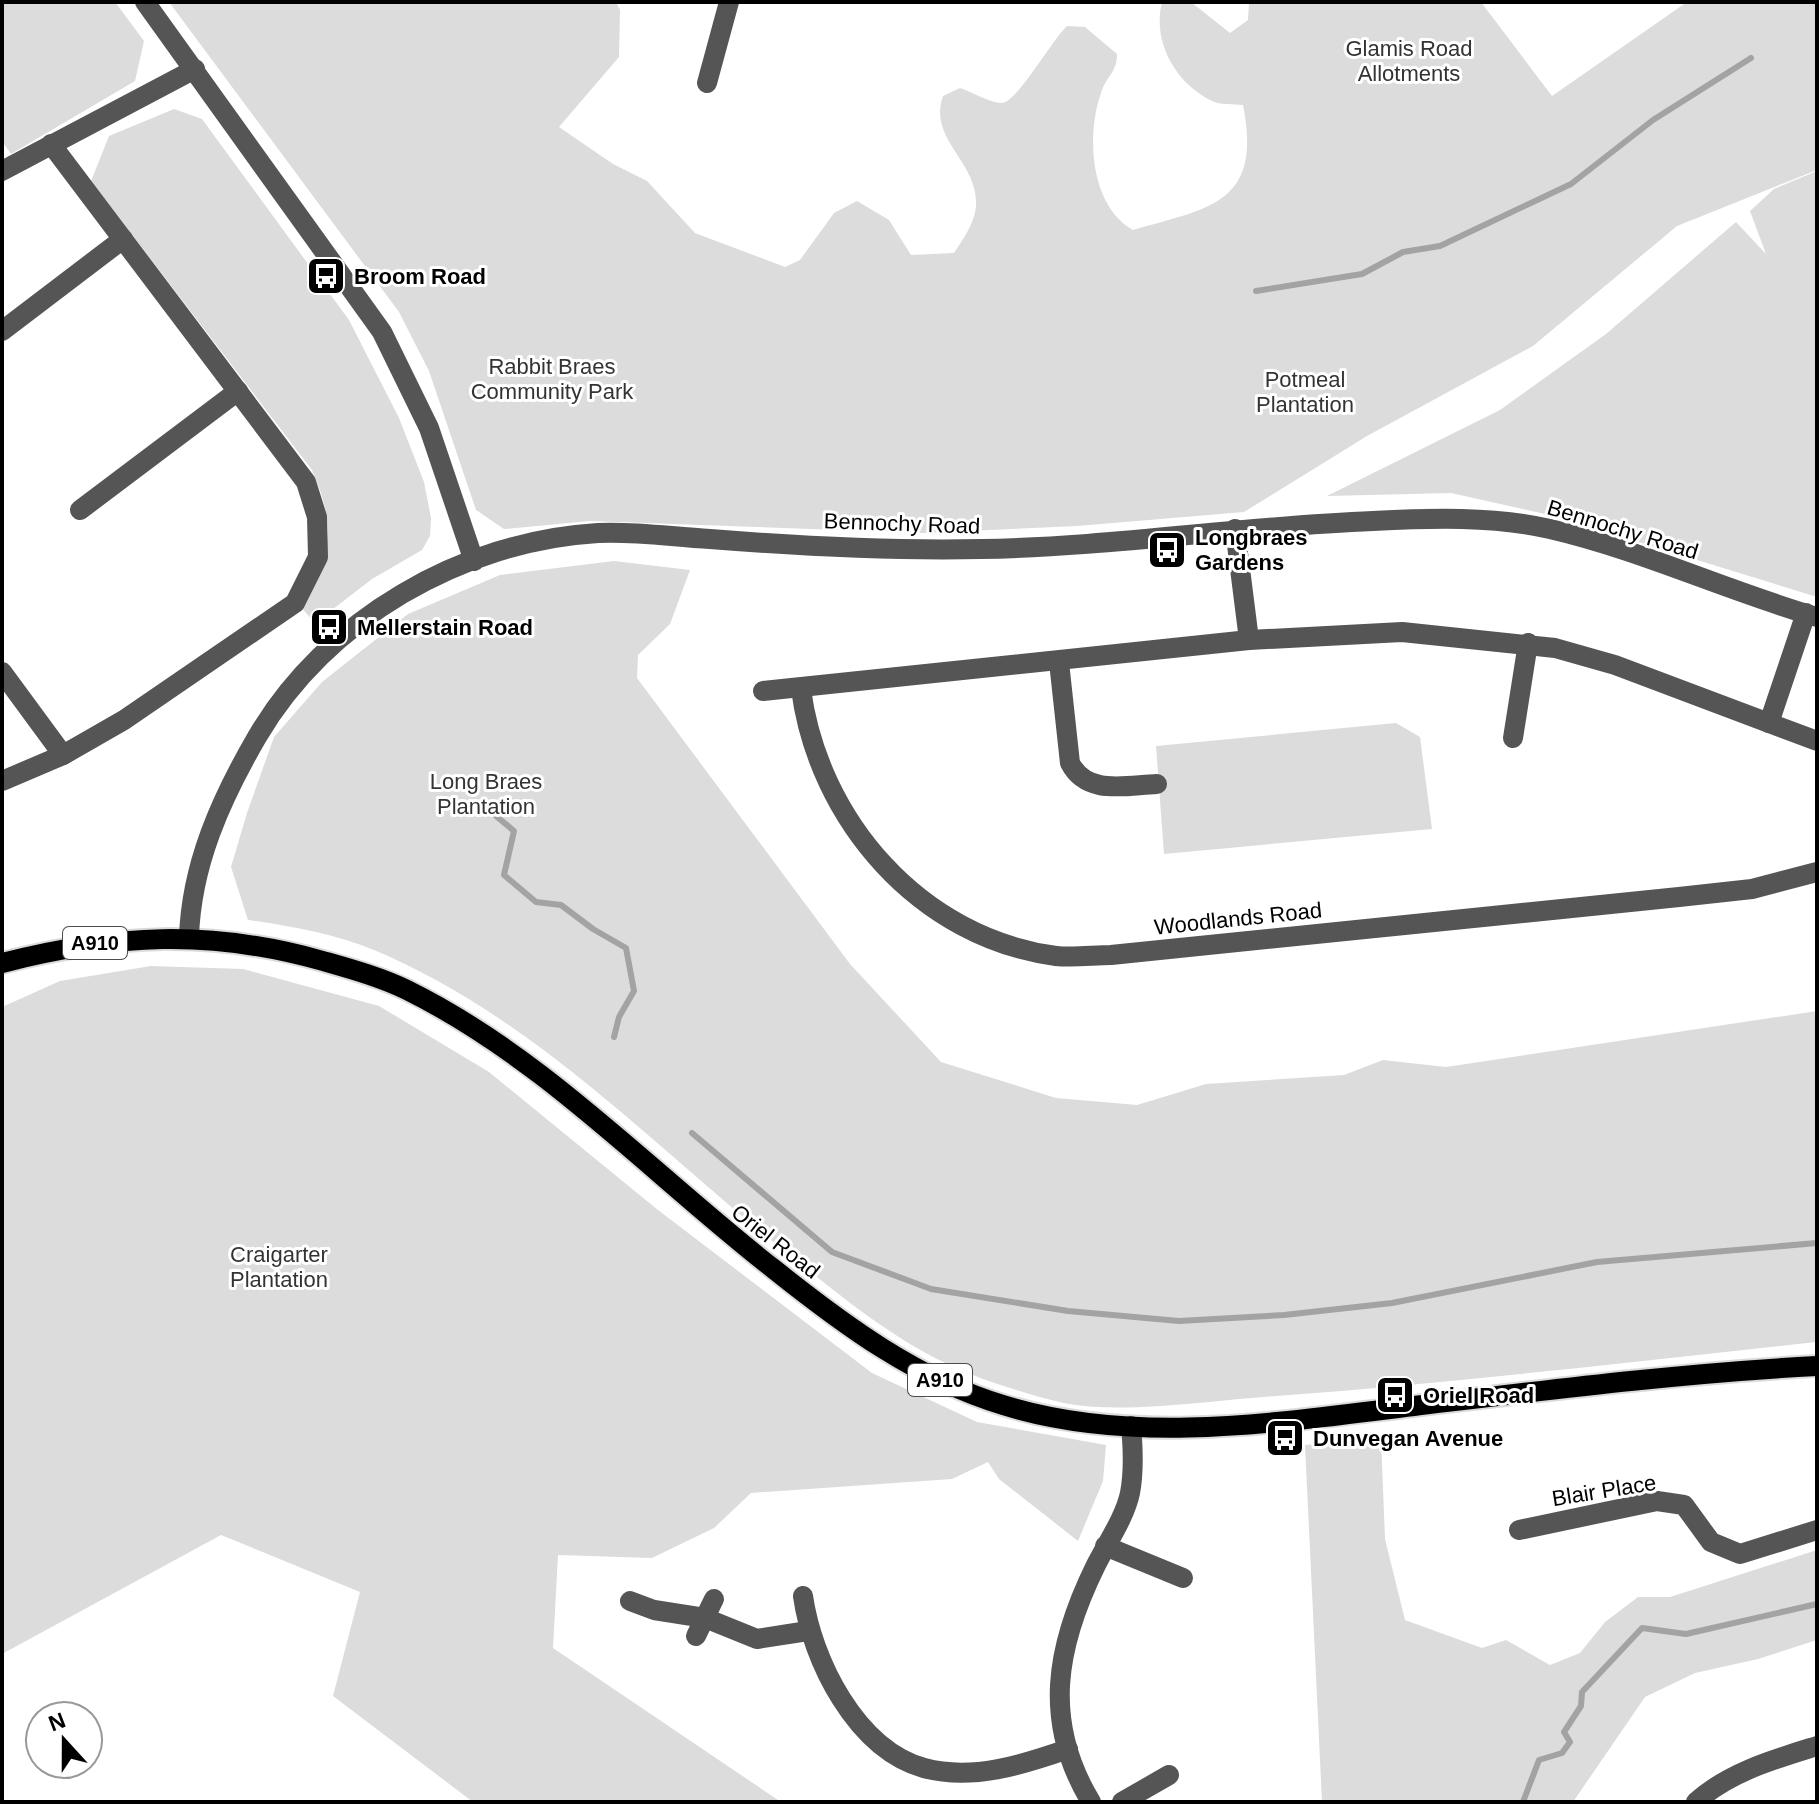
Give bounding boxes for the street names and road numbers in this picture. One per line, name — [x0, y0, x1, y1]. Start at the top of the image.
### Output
street label: Bennochy Road — [1544, 495, 1701, 564]
street label: Bennochy Road — [823, 508, 981, 539]
street label: Woodlands Road — [1153, 897, 1323, 940]
road number: A910 — [63, 927, 127, 959]
street label: Oriel Road — [727, 1199, 825, 1284]
road number: A910 — [908, 1364, 972, 1396]
street label: Blair Place — [1550, 1470, 1658, 1511]

